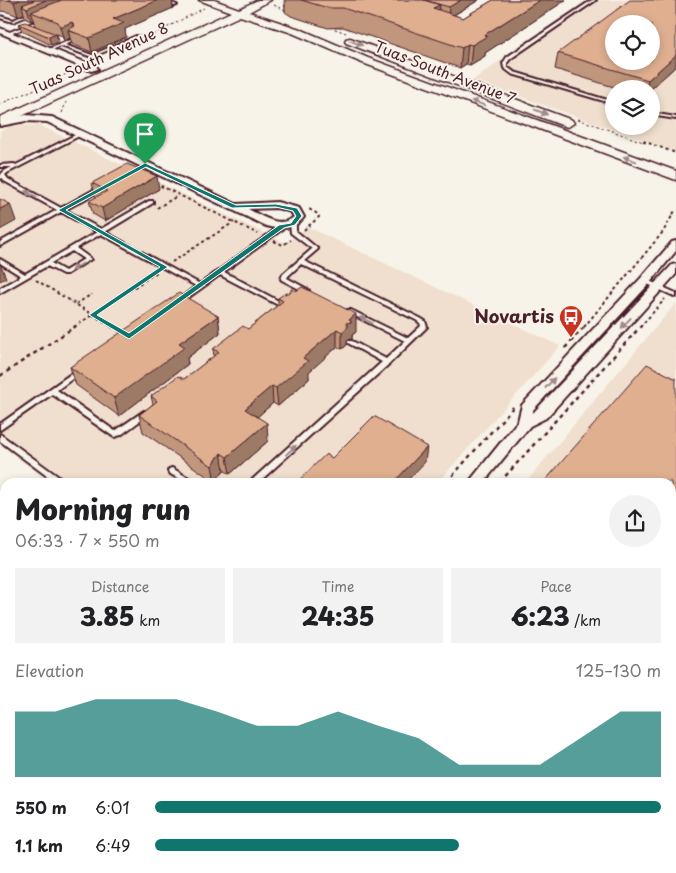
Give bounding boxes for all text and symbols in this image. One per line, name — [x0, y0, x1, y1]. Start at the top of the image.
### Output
street label: Tuas South Avenue 8 — [25, 15, 172, 100]
map controls — [605, 15, 660, 135]
button: locate — [605, 15, 660, 70]
street label: Tuas South Avenue 7 — [371, 34, 520, 109]
one-way arrow — [349, 40, 364, 47]
button: layers — [605, 80, 660, 135]
one-way arrow — [470, 99, 485, 107]
one-way arrow — [534, 109, 549, 117]
pin — [124, 113, 166, 164]
icon: arrive — [131, 120, 159, 148]
one-way arrow — [623, 155, 638, 162]
one-way arrow — [24, 190, 39, 198]
one-way arrow — [70, 262, 83, 271]
place label: Novartis — [475, 302, 554, 329]
bus stop icon: Novartis — [558, 304, 584, 338]
one-way arrow — [358, 316, 373, 324]
one-way arrow — [620, 317, 632, 329]
one-way arrow — [544, 377, 556, 389]
one-way arrow — [285, 444, 297, 456]
text: Morning run — [15, 487, 191, 530]
button: share — [609, 495, 661, 547]
text: 06:33 · 7 × 550 m — [15, 528, 159, 552]
text: Distance — [91, 576, 149, 597]
text: Time — [321, 576, 355, 597]
text: Pace — [540, 576, 572, 597]
text: 3.85 — [80, 597, 135, 635]
text: 24:35 — [301, 597, 375, 635]
text: 6:23 — [511, 597, 570, 635]
text: km — [135, 610, 160, 631]
text: /km — [570, 610, 601, 631]
text: Elevation — [15, 658, 84, 682]
text: 125–130 m — [576, 658, 661, 682]
text: 550 m — [15, 795, 67, 819]
text: 6:01 — [95, 795, 130, 819]
text: 1.1 km — [15, 833, 63, 857]
text: 6:49 — [95, 833, 130, 857]

